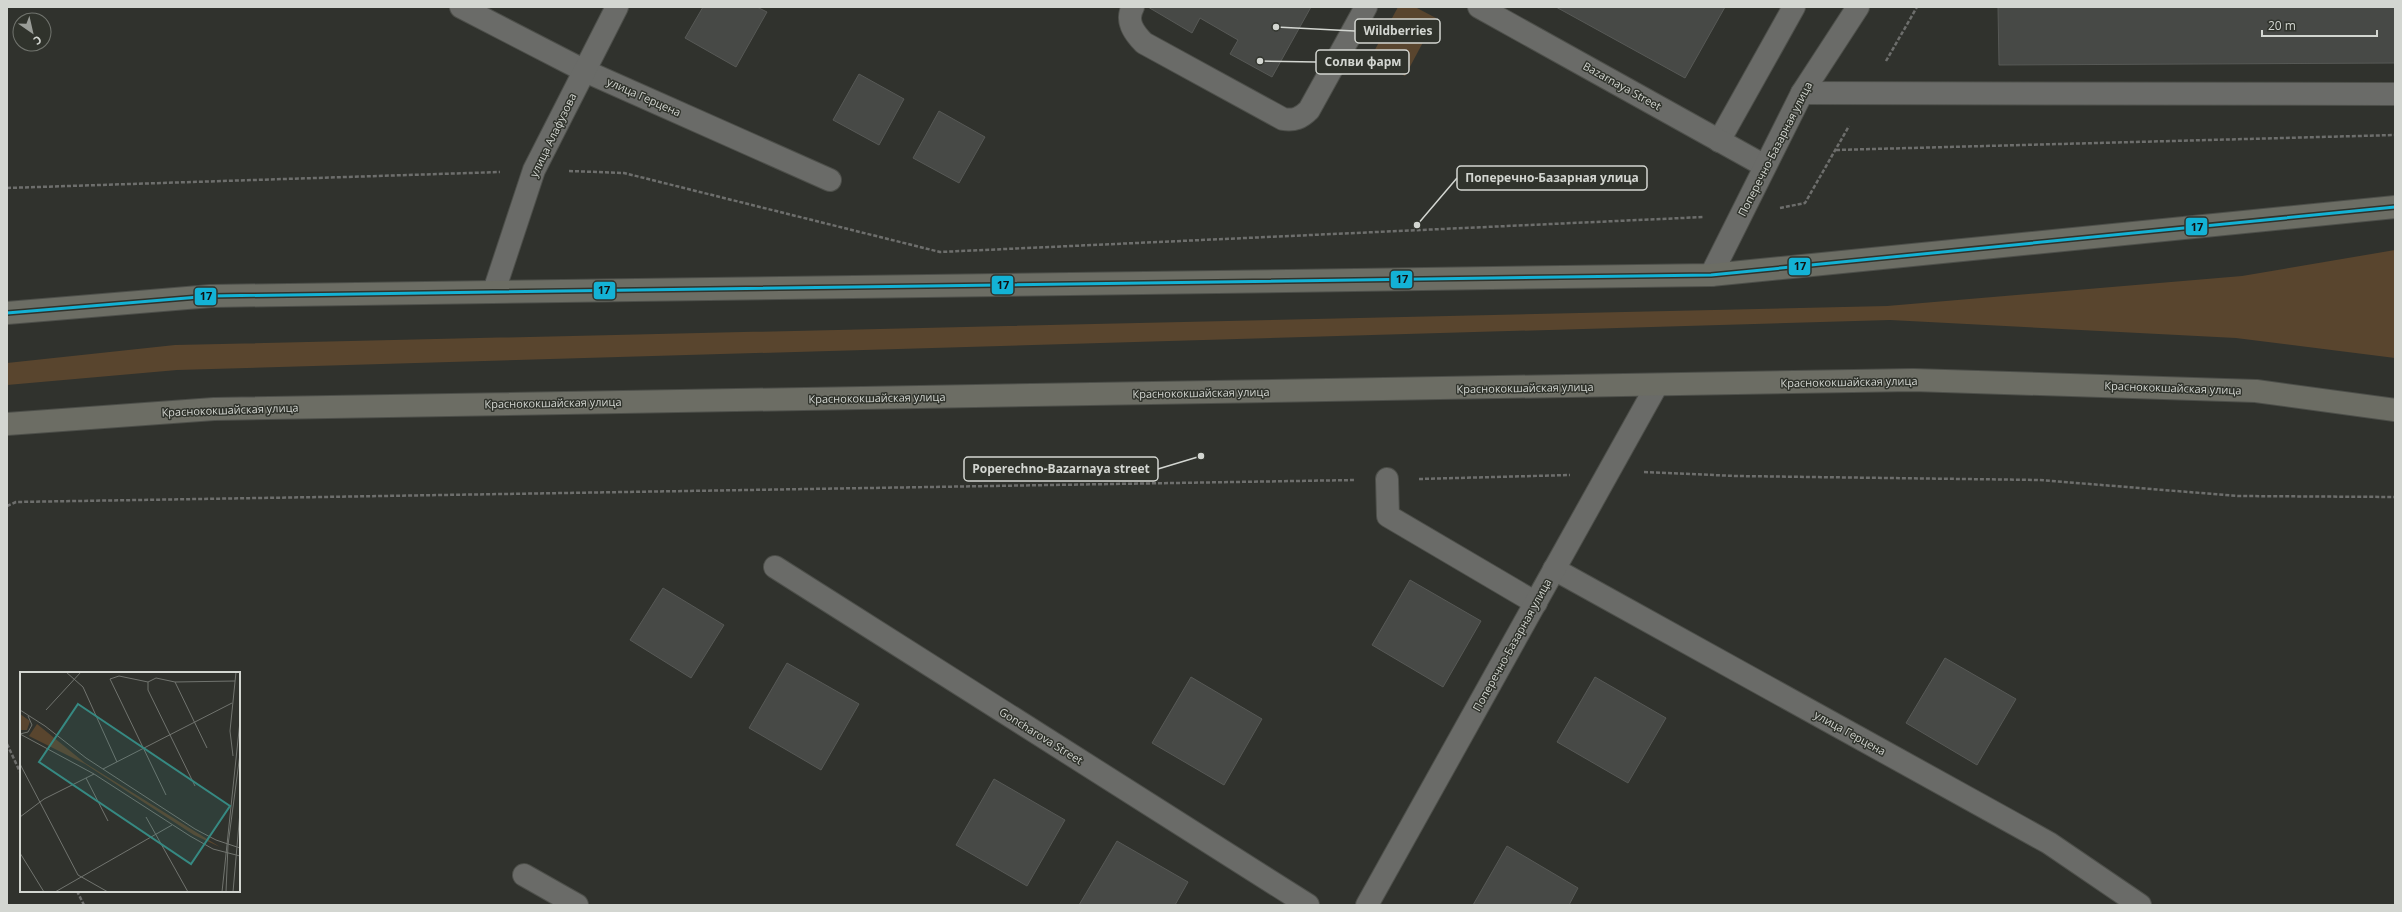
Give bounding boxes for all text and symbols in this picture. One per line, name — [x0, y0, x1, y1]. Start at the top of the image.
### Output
north arrow — [12, 12, 52, 52]
scale bar — [2262, 12, 2377, 38]
text: 20 m — [2268, 17, 2296, 34]
callout: Wildberries — [1355, 19, 1440, 43]
text: Wildberries — [1364, 22, 1432, 39]
text: С — [31, 33, 45, 49]
callout: Солви фарм — [1316, 50, 1409, 74]
text: Солви фарм — [1325, 53, 1401, 70]
street label: Bazarnaya Street — [1581, 58, 1664, 113]
street label: улица Герцена — [605, 74, 684, 120]
street label: Поперечно-Базарная улица — [1734, 79, 1815, 219]
street label: улица Алафузова — [526, 90, 579, 179]
callout: Поперечно-Базарная улица — [1457, 166, 1647, 190]
text: Поперечно-Базарная улица — [1465, 169, 1639, 186]
line badge: 17 — [2185, 217, 2208, 236]
text: 17 — [2191, 219, 2203, 234]
line badge: 17 — [1788, 257, 1811, 276]
text: 17 — [1794, 258, 1806, 273]
line badge: 17 — [1390, 270, 1413, 289]
text: 17 — [1396, 271, 1408, 286]
line badge: 17 — [991, 275, 1014, 295]
text: 17 — [997, 277, 1009, 292]
line badge: 17 — [593, 281, 616, 300]
text: 17 — [598, 282, 610, 297]
line badge: 17 — [194, 287, 217, 306]
text: 17 — [200, 288, 212, 303]
street label: Краснококшайская улица — [1780, 373, 1918, 390]
street label: Краснококшайская улица — [2104, 378, 2242, 397]
street label: Краснококшайская улица — [1456, 379, 1594, 396]
street label: Краснококшайская улица — [1132, 384, 1270, 401]
street label: Краснококшайская улица — [808, 389, 946, 406]
street label: Краснококшайская улица — [484, 394, 622, 411]
street label: Краснококшайская улица — [161, 400, 299, 419]
callout: Poperechno-Bazarnaya street — [964, 457, 1158, 481]
text: Poperechno-Bazarnaya street — [972, 460, 1150, 477]
street label: Поперечно-Базарная улица — [1469, 576, 1554, 714]
inset map — [20, 672, 240, 892]
street label: Goncharova Street — [997, 704, 1086, 767]
street label: улица Герцена — [1812, 707, 1889, 758]

